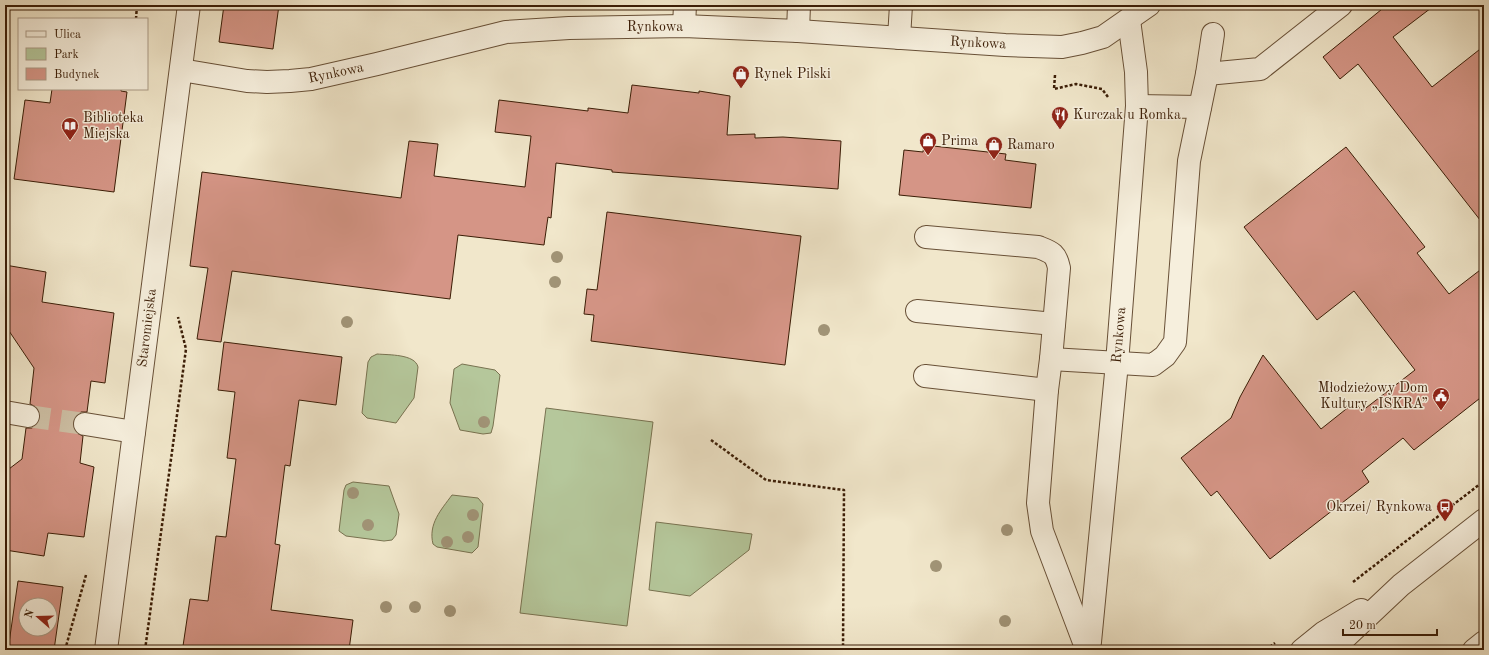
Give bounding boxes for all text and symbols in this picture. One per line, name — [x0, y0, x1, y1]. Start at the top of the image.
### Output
legend — [18, 18, 148, 90]
street label: Rynkowa — [627, 20, 683, 34]
text: Ulica — [54, 29, 81, 41]
street label: Rynkowa — [950, 35, 1007, 51]
text: Park — [54, 49, 79, 61]
street label: Rynkowa — [307, 60, 365, 86]
shop icon: Rynek Pilski — [731, 64, 751, 89]
place label: Rynek Pilski — [754, 67, 831, 81]
text: Budynek — [54, 69, 100, 81]
restaurant icon: Kurczak u Romka — [1050, 105, 1070, 130]
place label: Kurczak u Romka — [1073, 108, 1181, 122]
place label: Biblioteka Miejska — [83, 111, 144, 141]
library icon: Biblioteka Miejska — [60, 116, 80, 141]
shop icon: Prima — [918, 131, 938, 156]
place label: Prima — [941, 134, 978, 148]
shop icon: Ramaro — [984, 135, 1004, 160]
place label: Ramaro — [1007, 138, 1055, 152]
street label: Staromiejska — [135, 288, 159, 368]
street label: Rynkowa — [1110, 306, 1128, 364]
place label: Młodzieżowy Dom Kultury „ISKRA” — [1318, 381, 1428, 411]
public building icon: Młodzieżowy Dom Kultury „ISKRA” — [1431, 386, 1451, 411]
bus stop icon: Okrzei/ Rynkowa — [1435, 497, 1455, 522]
place label: Okrzei/ Rynkowa — [1326, 500, 1432, 514]
north arrow — [18, 597, 58, 637]
text: N — [23, 608, 37, 620]
scale bar — [1343, 611, 1437, 637]
text: 20 m — [1349, 620, 1376, 632]

